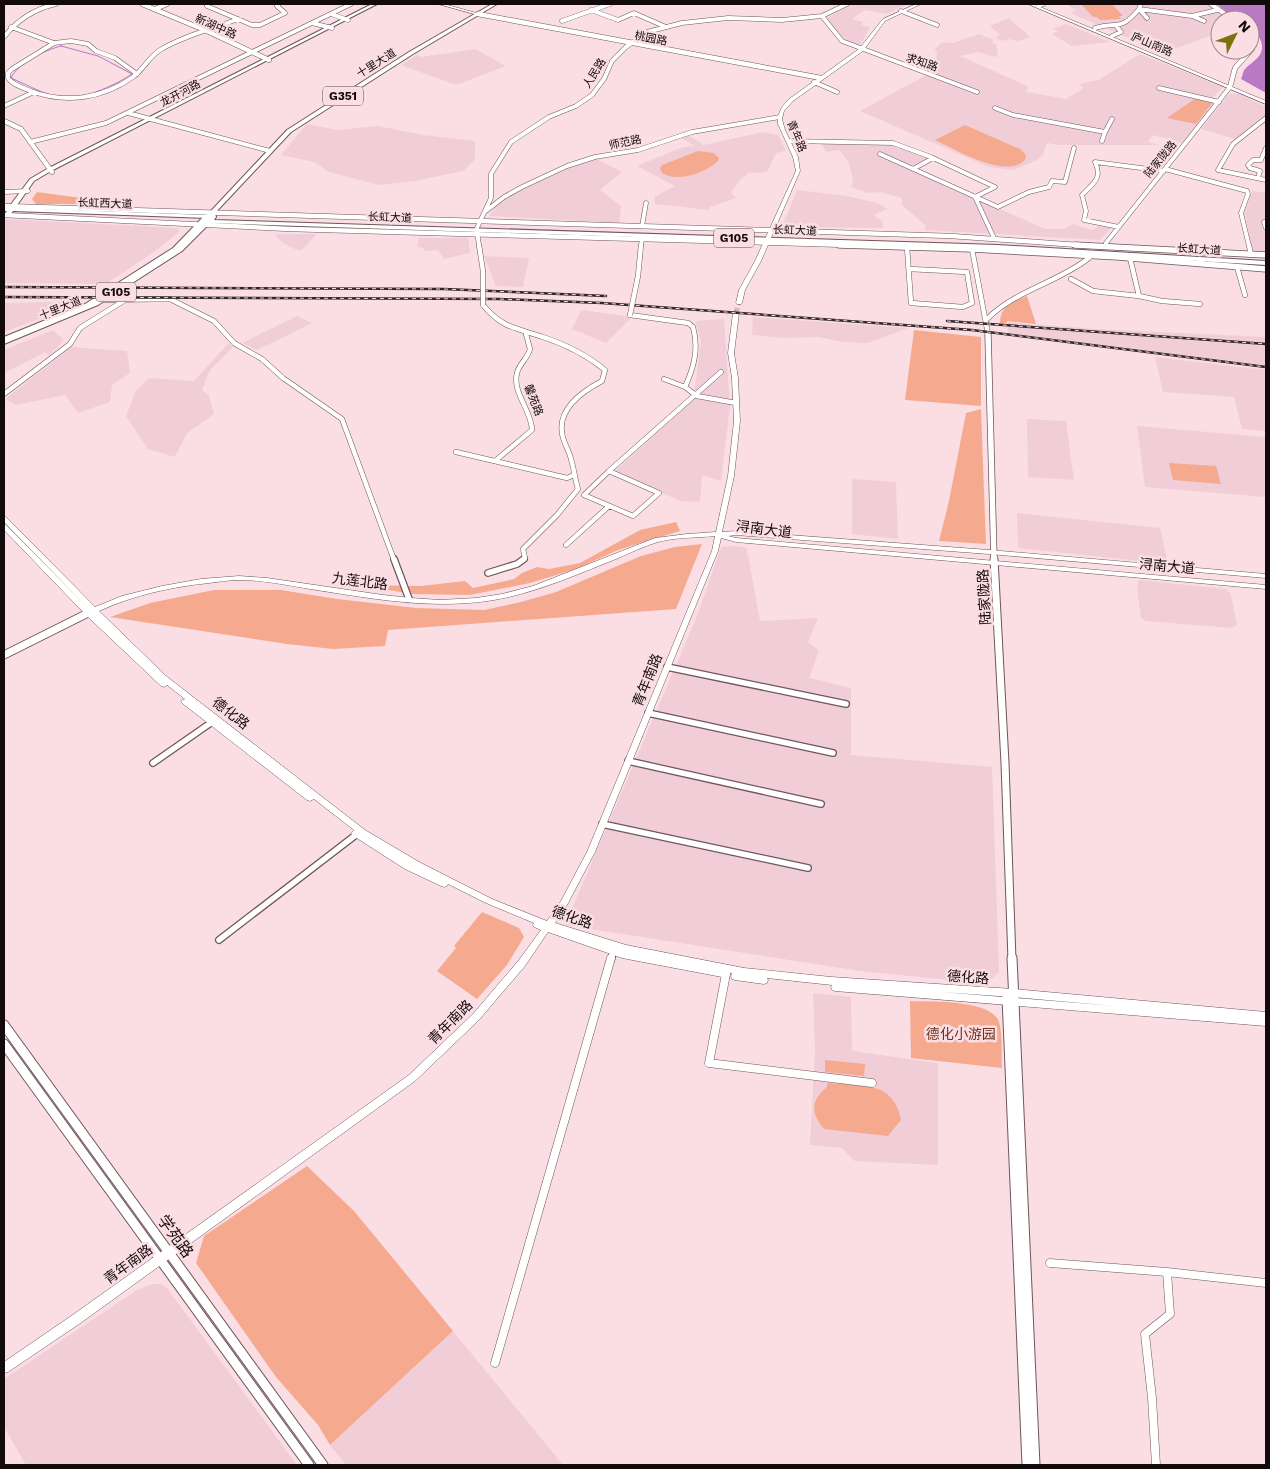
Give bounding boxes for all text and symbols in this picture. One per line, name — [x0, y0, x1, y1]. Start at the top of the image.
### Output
north arrow — [1210, 10, 1260, 60]
street label: 新湖中路 — [193, 12, 239, 41]
text: N — [1235, 17, 1254, 36]
street label: 桃园路 — [633, 29, 668, 48]
street label: 庐山南路 — [1129, 30, 1175, 59]
street label: 十里大道 — [354, 46, 398, 81]
street label: 求知路 — [904, 51, 940, 74]
street label: 人民路 — [580, 56, 609, 91]
street label: 龙开河路 — [158, 77, 203, 110]
road number: G351 — [323, 86, 363, 105]
street label: 青年路 — [784, 118, 809, 154]
street label: 师范路 — [608, 133, 643, 152]
street label: 陆家陇路 — [1141, 138, 1179, 181]
street label: 长虹西大道 — [77, 196, 133, 211]
street label: 长虹大道 — [368, 210, 412, 225]
street label: 长虹大道 — [773, 223, 817, 238]
road number: G105 — [714, 228, 754, 248]
street label: 长虹大道 — [1177, 241, 1221, 258]
road number: G105 — [96, 282, 136, 302]
street label: 十里大道 — [37, 294, 83, 323]
street label: 馨苑路 — [522, 382, 546, 418]
street label: 浔南大道 — [735, 518, 793, 540]
street label: 浔南大道 — [1138, 556, 1196, 576]
street label: 陆家陇路 — [975, 569, 993, 625]
street label: 九莲北路 — [331, 570, 389, 592]
street label: 青年南路 — [629, 651, 665, 709]
street label: 德化路 — [210, 694, 252, 732]
street label: 德化路 — [550, 903, 594, 931]
street label: 德化路 — [946, 968, 990, 986]
street label: 青年南路 — [425, 997, 475, 1047]
park label: 德化小游园 — [926, 1026, 996, 1042]
street label: 学苑路 — [154, 1211, 197, 1261]
street label: 青年南路 — [101, 1241, 155, 1287]

